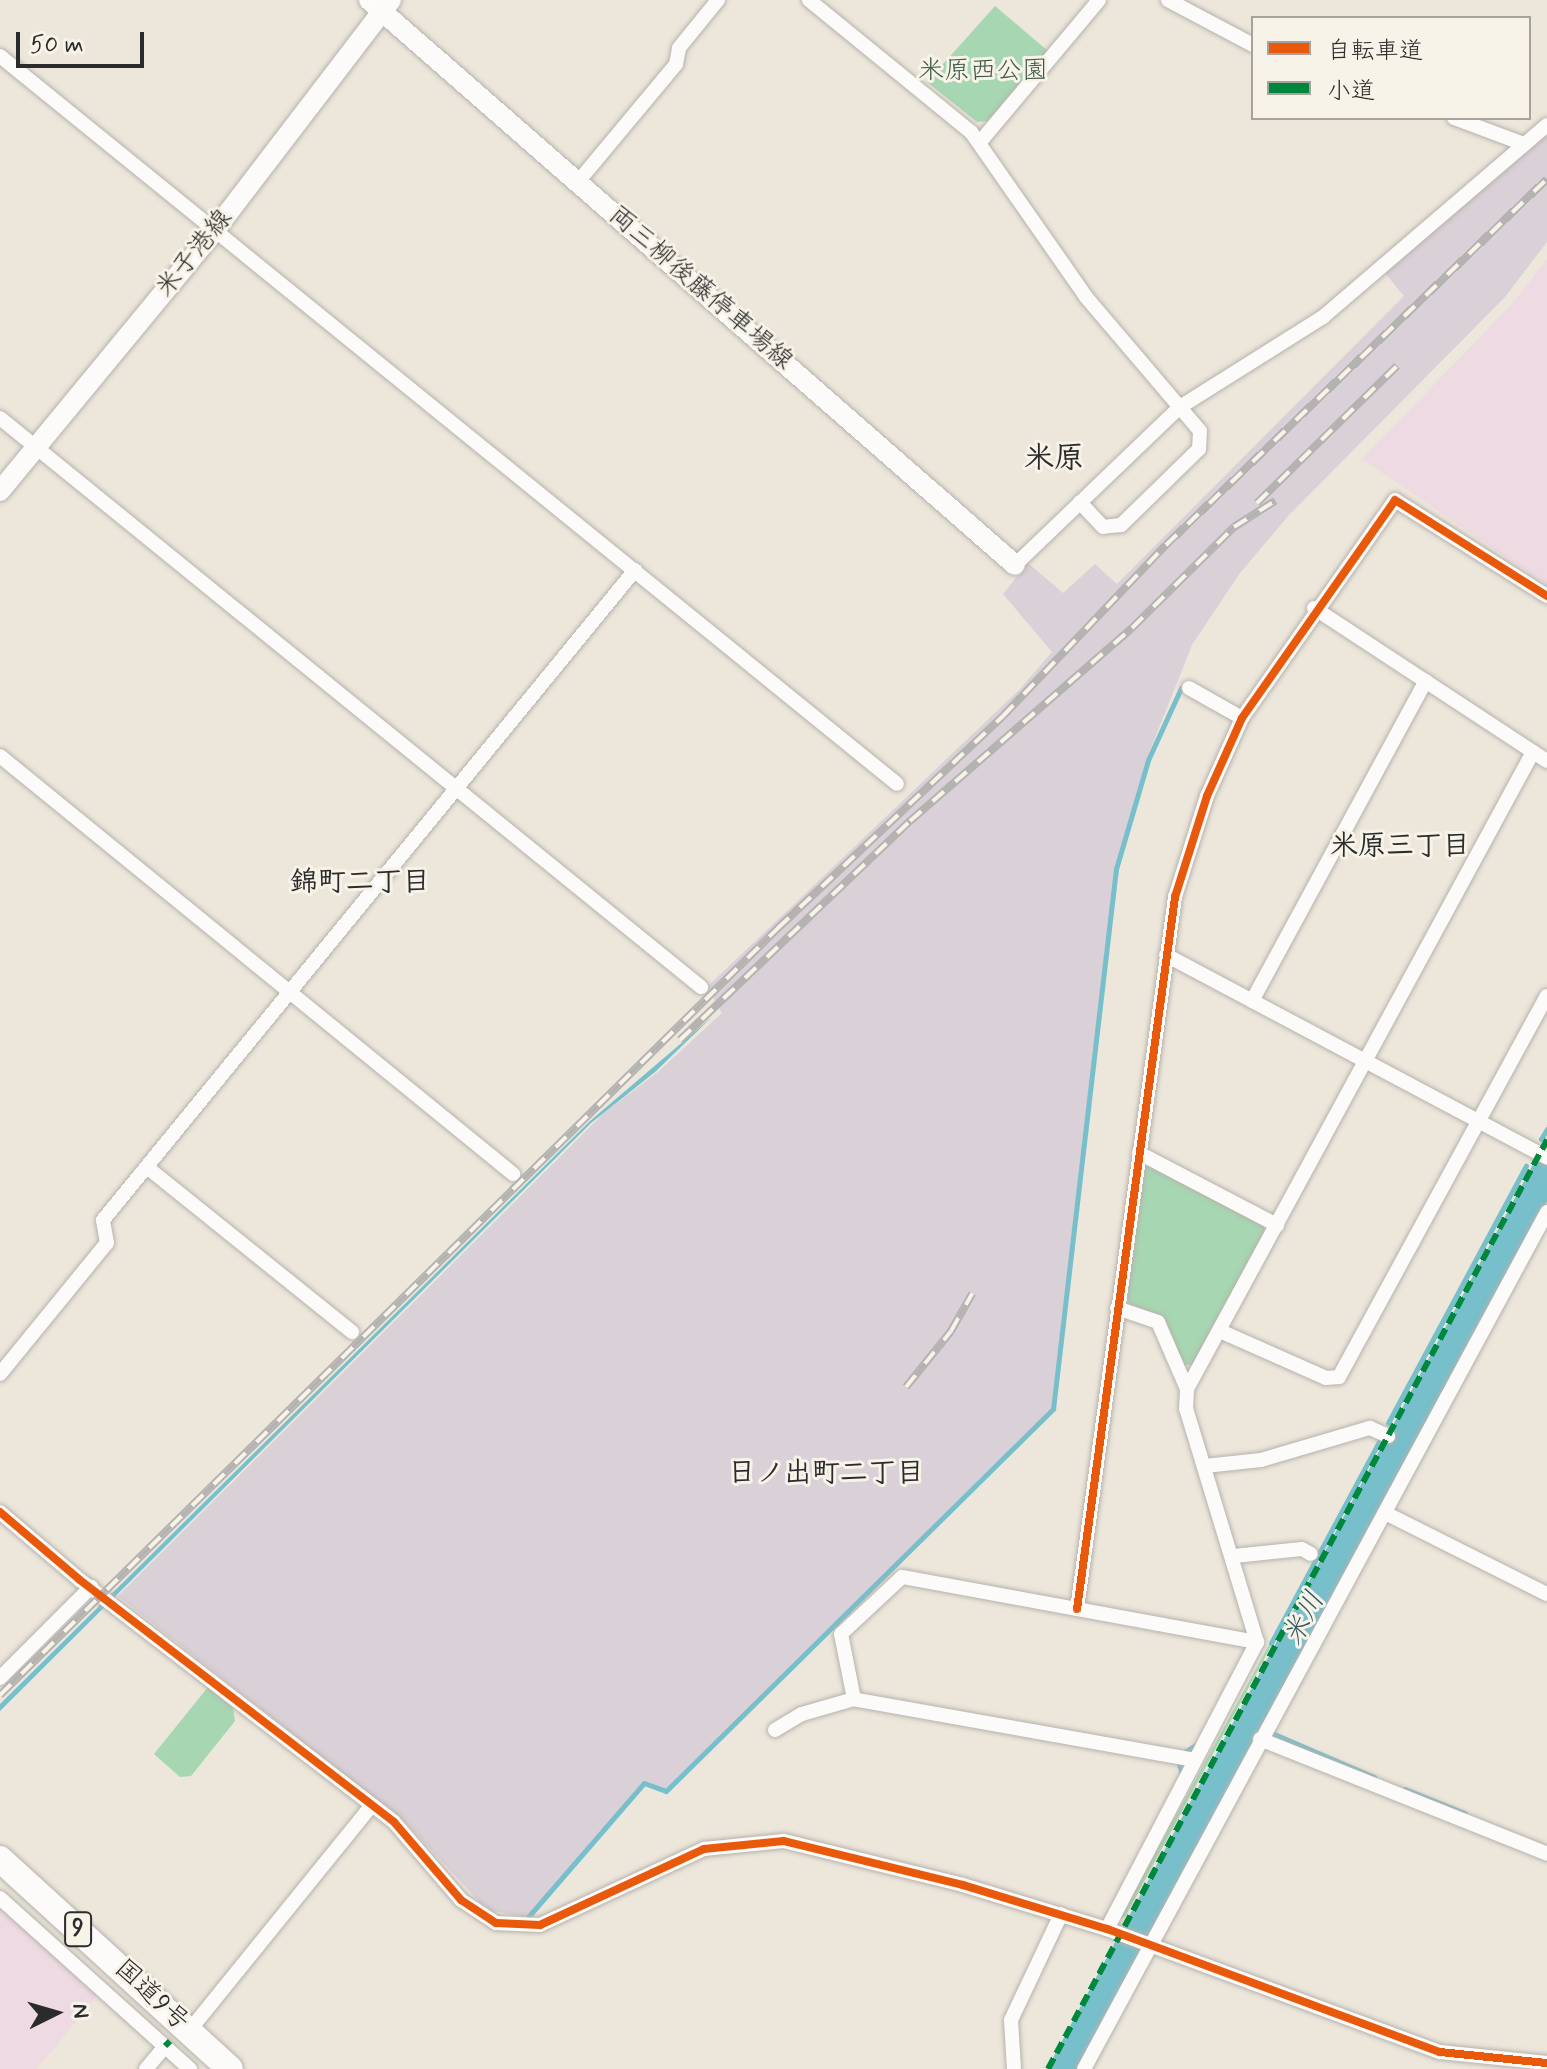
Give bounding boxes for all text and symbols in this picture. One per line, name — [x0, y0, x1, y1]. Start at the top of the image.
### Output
scale bar — [20, 16, 148, 66]
legend — [1251, 16, 1531, 120]
text: 50 m — [30, 30, 84, 61]
text: 自転車道 — [1327, 36, 1423, 67]
park label: 米原西公園 — [918, 56, 1048, 88]
text: 小道 — [1327, 76, 1375, 107]
street label: 両三柳後藤停車場線 — [601, 200, 799, 378]
street label: 米子港線 — [150, 204, 240, 304]
district label: 米原 — [1024, 441, 1084, 477]
district label: 米原三丁目 — [1330, 830, 1470, 864]
district label: 錦町二丁目 — [290, 866, 430, 900]
district label: 日ノ出町二丁目 — [728, 1457, 924, 1491]
water label: 米川 — [1277, 1586, 1333, 1652]
road number: 9 — [64, 1909, 92, 1949]
street label: 国道9号 — [107, 1954, 195, 2038]
north arrow — [16, 1973, 96, 2053]
text: N — [65, 2002, 94, 2019]

